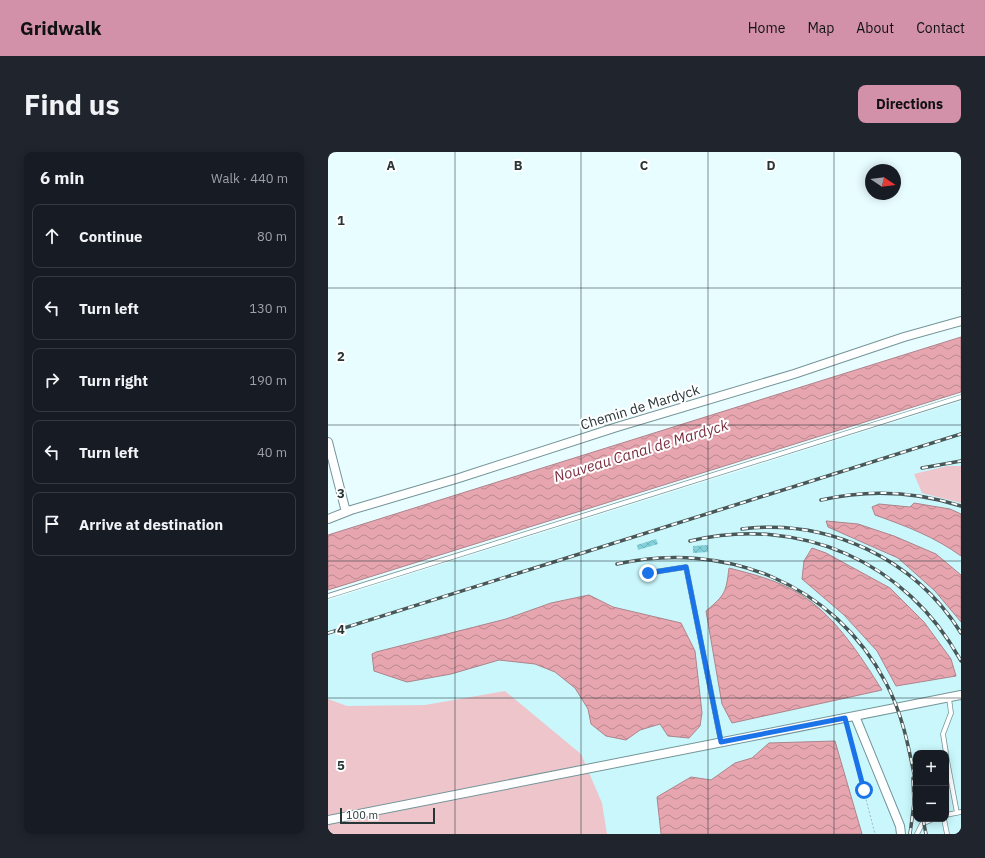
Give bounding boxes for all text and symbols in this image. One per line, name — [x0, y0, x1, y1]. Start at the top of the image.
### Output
text: Gridwalk — [20, 16, 102, 40]
text: Home — [748, 19, 785, 37]
text: Map — [807, 19, 834, 37]
text: About — [856, 19, 894, 37]
text: Contact — [916, 19, 965, 37]
button: Directions — [858, 85, 961, 123]
text: Find us — [24, 86, 120, 123]
text: A — [387, 157, 396, 174]
text: B — [514, 157, 523, 174]
text: C — [640, 157, 649, 174]
text: D — [766, 157, 776, 174]
north arrow — [865, 164, 901, 200]
text: 6 min — [40, 167, 84, 189]
text: Walk · 440 m — [211, 170, 288, 187]
text: 1 — [337, 212, 345, 229]
icon: ahead — [41, 225, 63, 247]
text: Continue — [79, 227, 143, 246]
text: 80 m — [257, 228, 287, 245]
icon: left — [41, 297, 63, 319]
text: Turn left — [79, 299, 139, 318]
text: 130 m — [249, 300, 287, 317]
text: 2 — [337, 348, 345, 365]
icon: right — [41, 369, 63, 391]
text: Turn right — [79, 371, 148, 390]
text: 190 m — [249, 372, 287, 389]
street label: Chemin de Mardyck — [578, 380, 702, 434]
water label: Nouveau Canal de Mardyck — [551, 415, 731, 486]
icon: left — [41, 441, 63, 463]
text: Turn left — [79, 443, 139, 462]
text: 40 m — [257, 444, 287, 461]
text: 3 — [337, 485, 345, 502]
icon: arrive — [41, 513, 63, 535]
text: Arrive at destination — [79, 515, 223, 534]
route end — [639, 564, 657, 582]
text: 4 — [337, 621, 345, 638]
map controls — [913, 750, 949, 822]
button: + — [913, 750, 949, 786]
text: 5 — [337, 757, 345, 774]
route start — [855, 781, 873, 799]
button: − — [913, 786, 949, 822]
scale bar — [340, 806, 435, 825]
text: 100 m — [346, 808, 378, 822]

